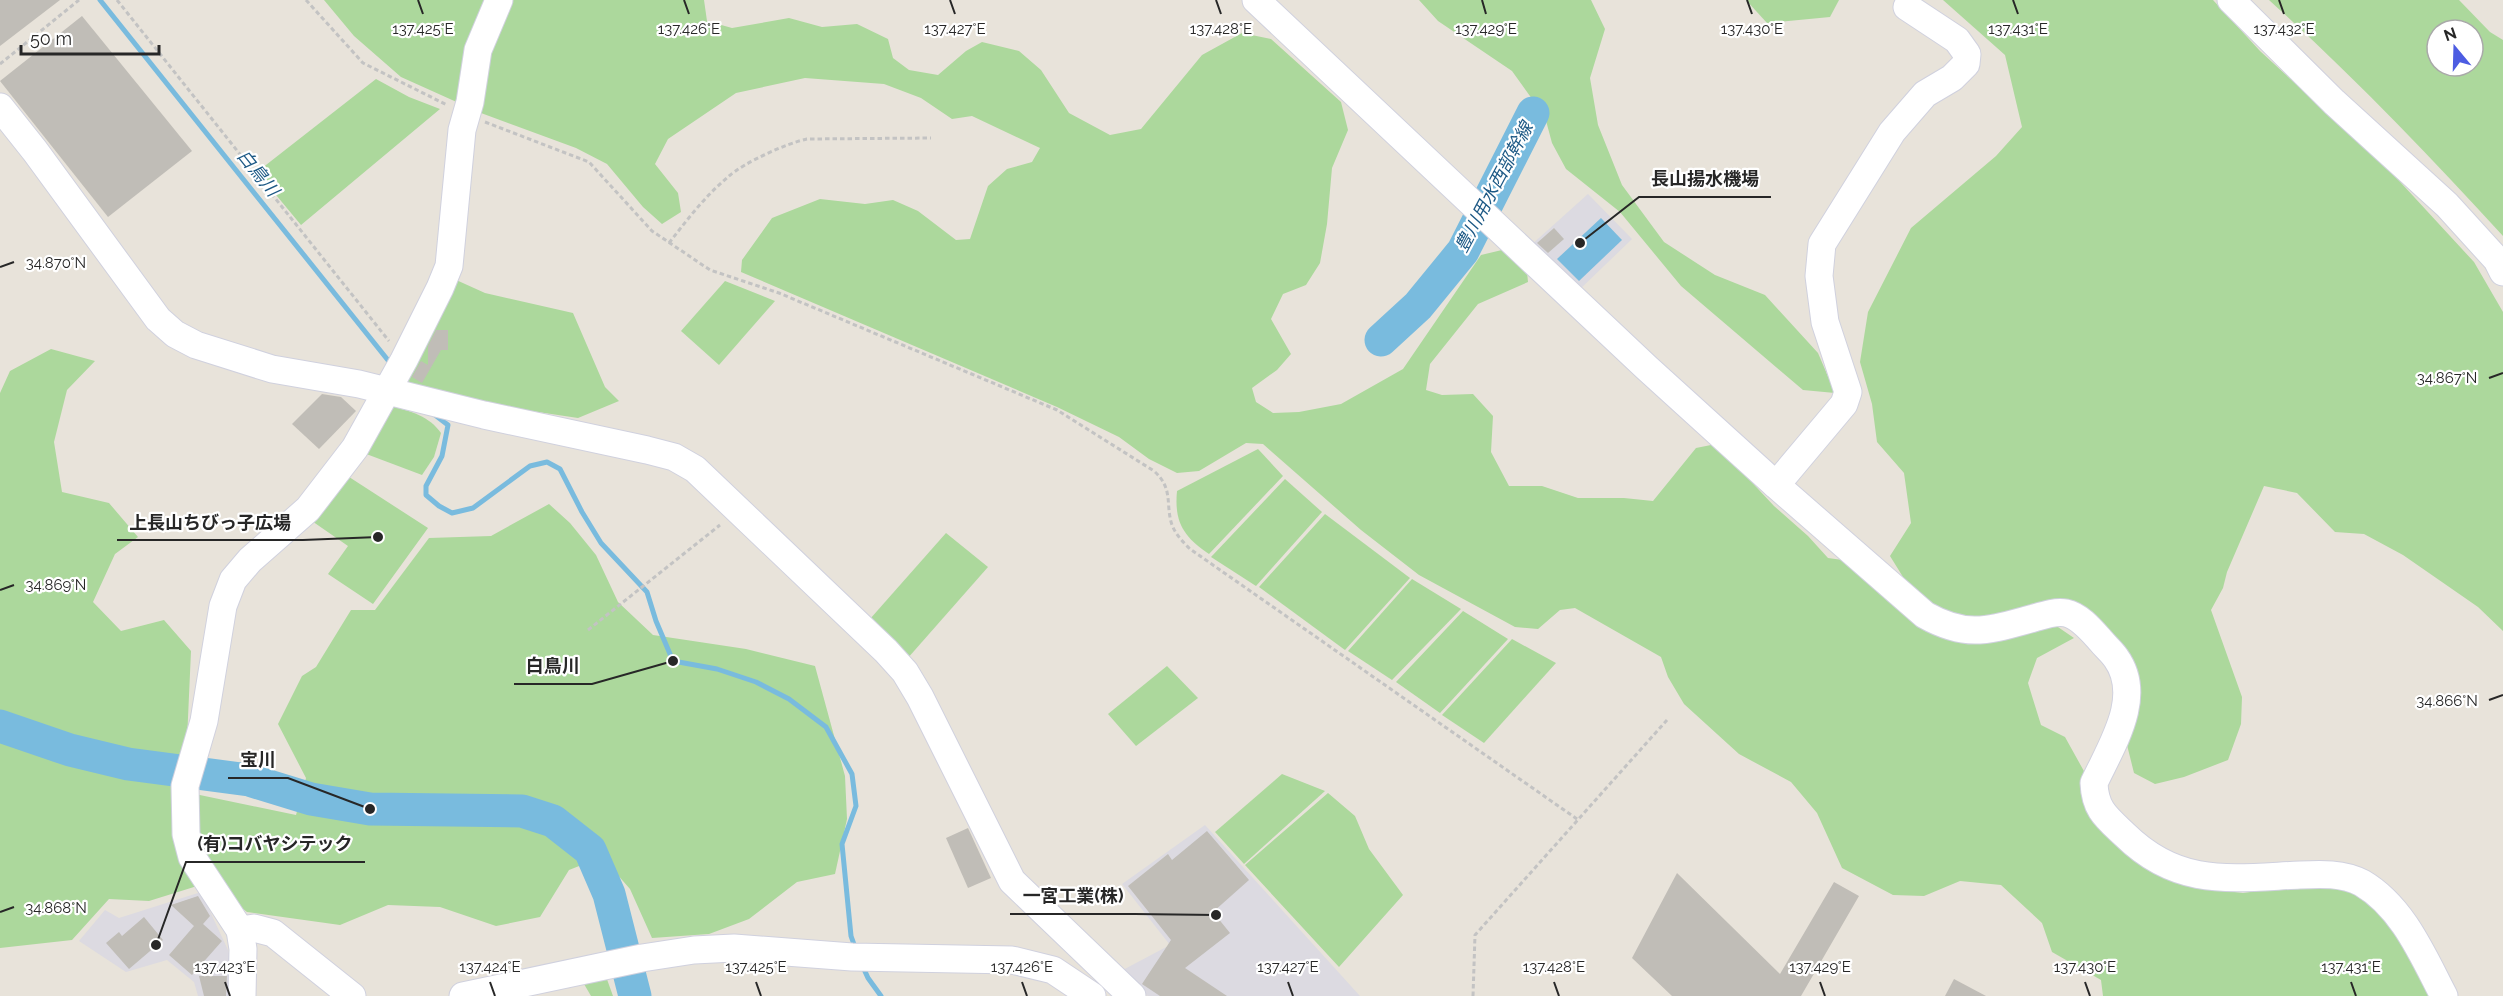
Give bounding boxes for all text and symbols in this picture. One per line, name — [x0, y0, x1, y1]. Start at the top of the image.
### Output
scale bar — [21, 18, 159, 56]
north arrow — [2425, 18, 2485, 78]
text: 137.425°E — [392, 20, 454, 38]
text: 137.426°E — [658, 20, 720, 38]
text: 137.427°E — [924, 20, 986, 38]
text: 137.428°E — [1190, 20, 1252, 38]
text: 137.429°E — [1455, 20, 1517, 38]
text: 137.430°E — [1721, 20, 1783, 38]
text: 137.431°E — [1988, 20, 2048, 38]
text: 137.432°E — [2253, 20, 2315, 38]
text: N — [2441, 23, 2459, 45]
text: 50 m — [30, 28, 72, 49]
water label: 豊川用水西部幹線 — [1450, 116, 1538, 255]
water label: 白鳥川 — [233, 145, 285, 202]
callout: 長山揚水機場 — [1639, 161, 1771, 197]
text: 長山揚水機場 — [1651, 168, 1759, 189]
text: 34.870°N — [26, 254, 86, 272]
text: 34.867°N — [2417, 369, 2477, 387]
callout: 上長山ちびっ子広場 — [117, 504, 303, 540]
text: 上長山ちびっ子広場 — [129, 512, 291, 533]
text: 34.869°N — [26, 576, 86, 594]
callout: 白鳥川 — [514, 648, 592, 684]
text: 白鳥川 — [526, 655, 580, 676]
text: 34.866°N — [2416, 692, 2478, 710]
callout: 宝川 — [228, 742, 288, 778]
text: 宝川 — [240, 749, 276, 770]
callout: (有)コバヤシテック — [186, 826, 365, 862]
text: (有)コバヤシテック — [197, 833, 353, 854]
callout: 一宮工業(株) — [1010, 878, 1135, 914]
text: 一宮工業(株) — [1022, 885, 1124, 906]
text: 34.868°N — [25, 899, 87, 917]
text: 137.423°E — [194, 958, 256, 976]
text: 137.424°E — [459, 958, 521, 976]
text: 137.425°E — [725, 958, 787, 976]
text: 137.426°E — [991, 958, 1053, 976]
text: 137.427°E — [1257, 958, 1319, 976]
text: 137.428°E — [1523, 958, 1585, 976]
text: 137.429°E — [1789, 958, 1851, 976]
text: 137.430°E — [2054, 958, 2116, 976]
text: 137.431°E — [2321, 958, 2381, 976]

